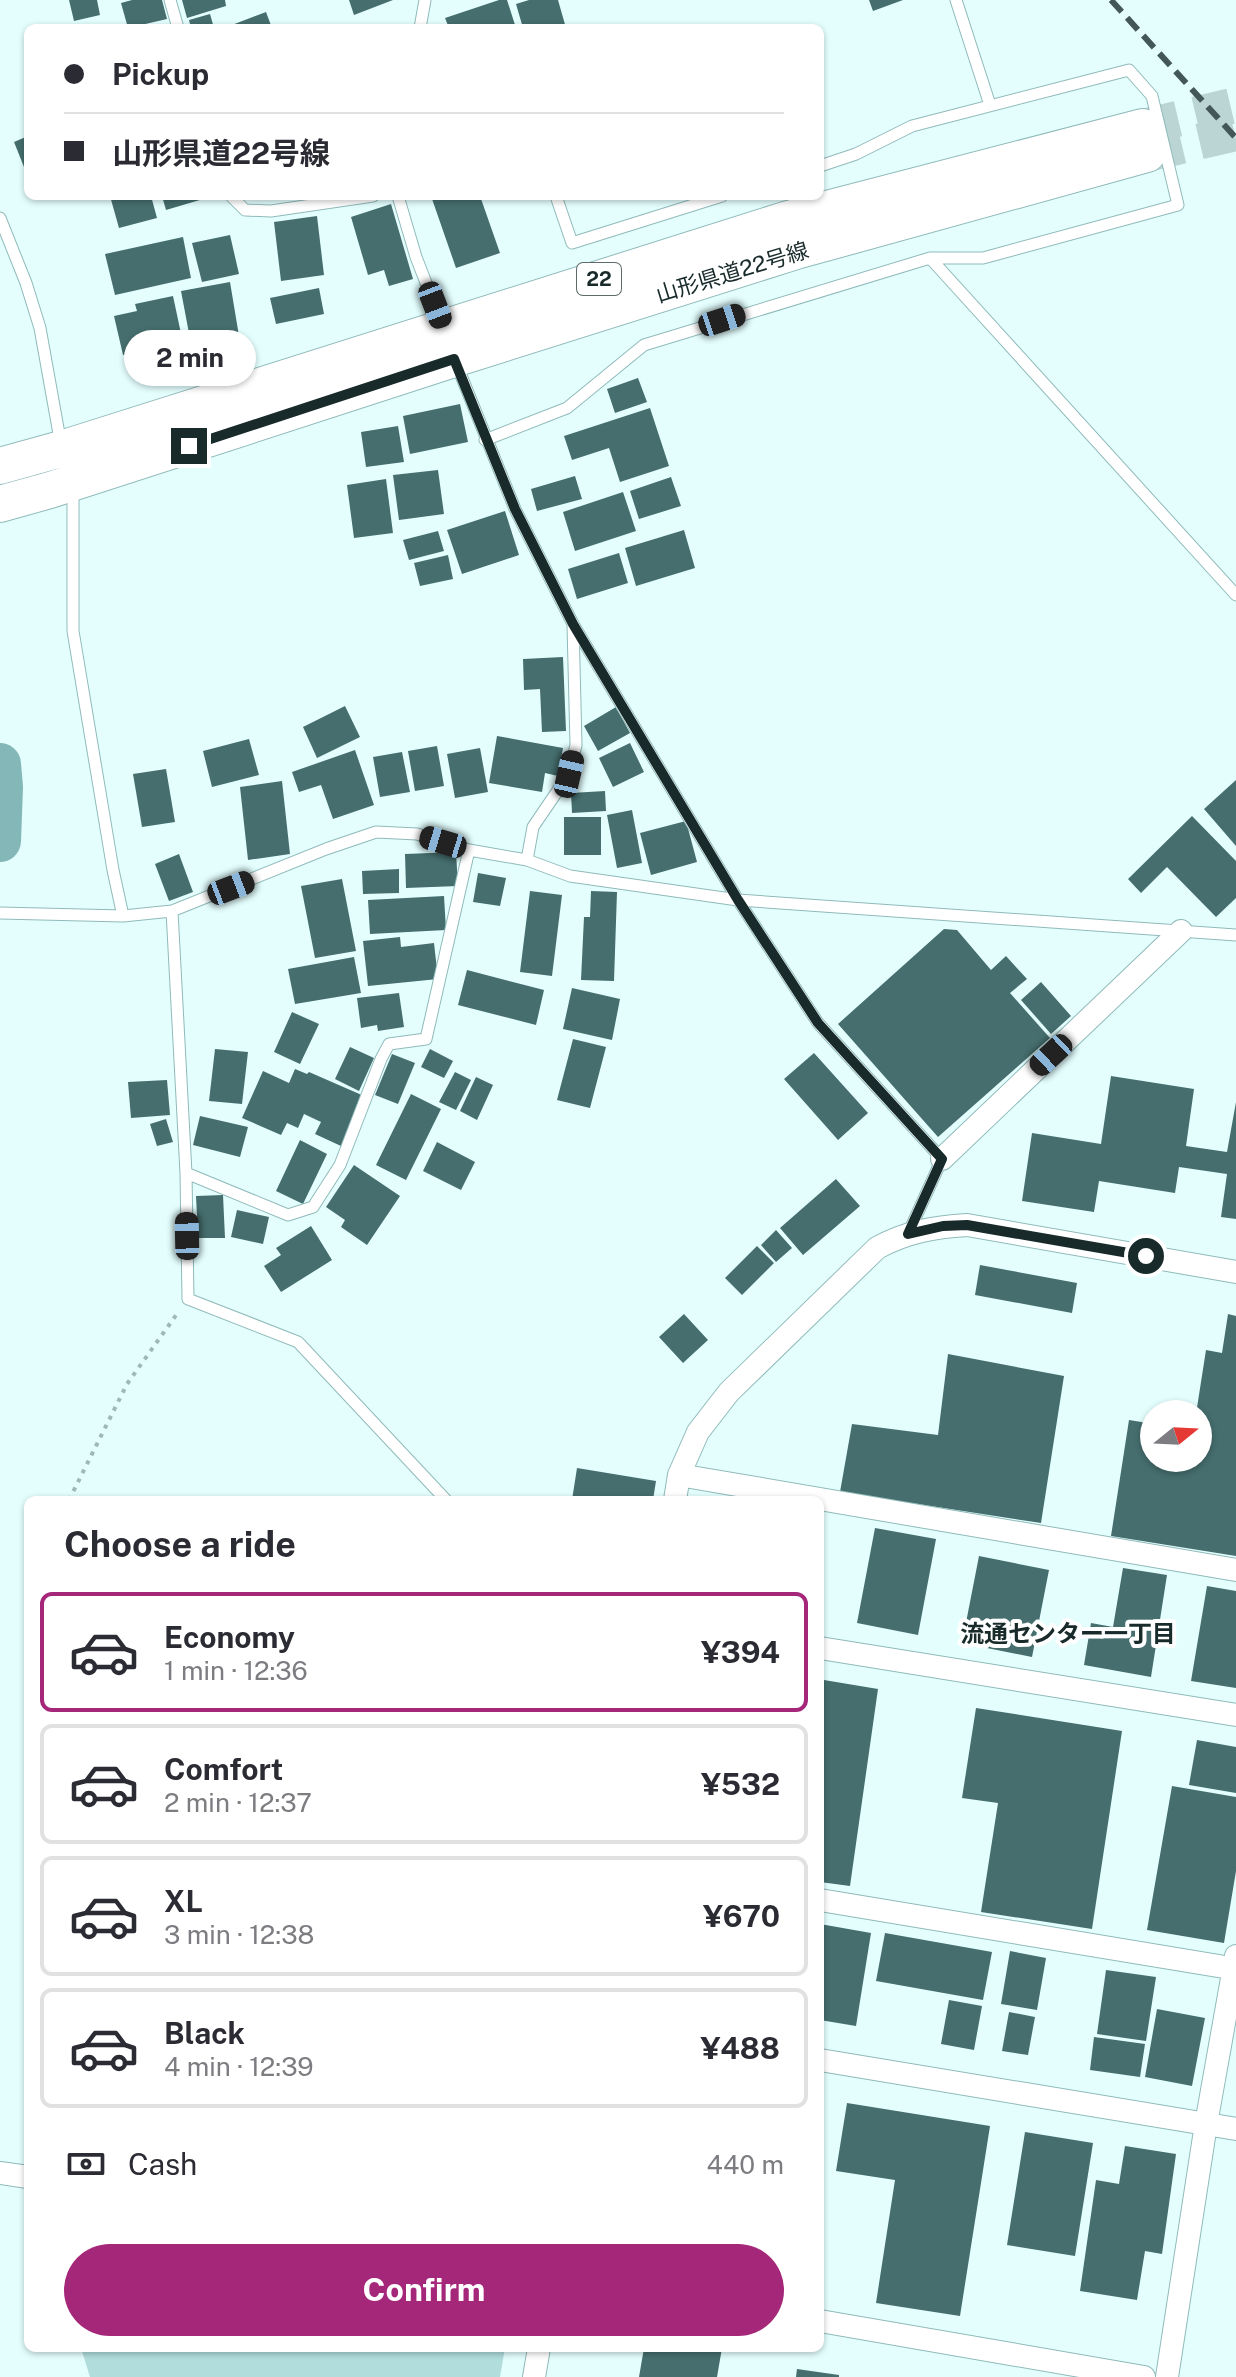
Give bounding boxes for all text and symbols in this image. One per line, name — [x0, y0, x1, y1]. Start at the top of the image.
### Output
text: Pickup — [112, 56, 209, 92]
text: 山形県道22号線 — [112, 135, 330, 171]
street label: 山形県道22号線 — [653, 236, 811, 308]
road number: 22 — [577, 263, 621, 295]
car — [415, 278, 455, 332]
car — [695, 301, 749, 339]
callout: 2 min — [123, 330, 255, 386]
text: 2 min — [156, 342, 224, 373]
route end — [171, 428, 207, 464]
car — [552, 748, 586, 800]
car — [417, 824, 469, 860]
car — [204, 868, 258, 908]
car — [1025, 1030, 1077, 1080]
car — [175, 1212, 199, 1260]
route start — [1128, 1238, 1164, 1274]
north arrow — [1140, 1400, 1212, 1472]
map controls — [1140, 1400, 1212, 1472]
text: Choose a ride — [64, 1523, 296, 1565]
icon: car — [68, 1616, 140, 1688]
text: Economy — [164, 1619, 295, 1655]
district label: 流通センター一丁目 — [960, 1619, 1176, 1647]
text: ¥394 — [701, 1634, 780, 1670]
text: 1 min · 12:36 — [164, 1655, 308, 1686]
icon: car — [68, 1748, 140, 1820]
text: Comfort — [164, 1751, 283, 1787]
text: ¥532 — [701, 1766, 780, 1802]
text: 2 min · 12:37 — [164, 1787, 312, 1818]
icon: car — [68, 1880, 140, 1952]
text: XL — [164, 1883, 203, 1919]
text: ¥670 — [703, 1898, 780, 1934]
text: 3 min · 12:38 — [164, 1919, 314, 1950]
icon: car — [68, 2012, 140, 2084]
text: Black — [164, 2015, 245, 2051]
text: ¥488 — [700, 2030, 780, 2066]
text: 4 min · 12:39 — [164, 2051, 314, 2082]
icon: cash — [64, 2142, 108, 2186]
text: Cash — [128, 2146, 197, 2182]
text: 440 m — [707, 2149, 784, 2180]
button: Confirm — [64, 2244, 784, 2336]

